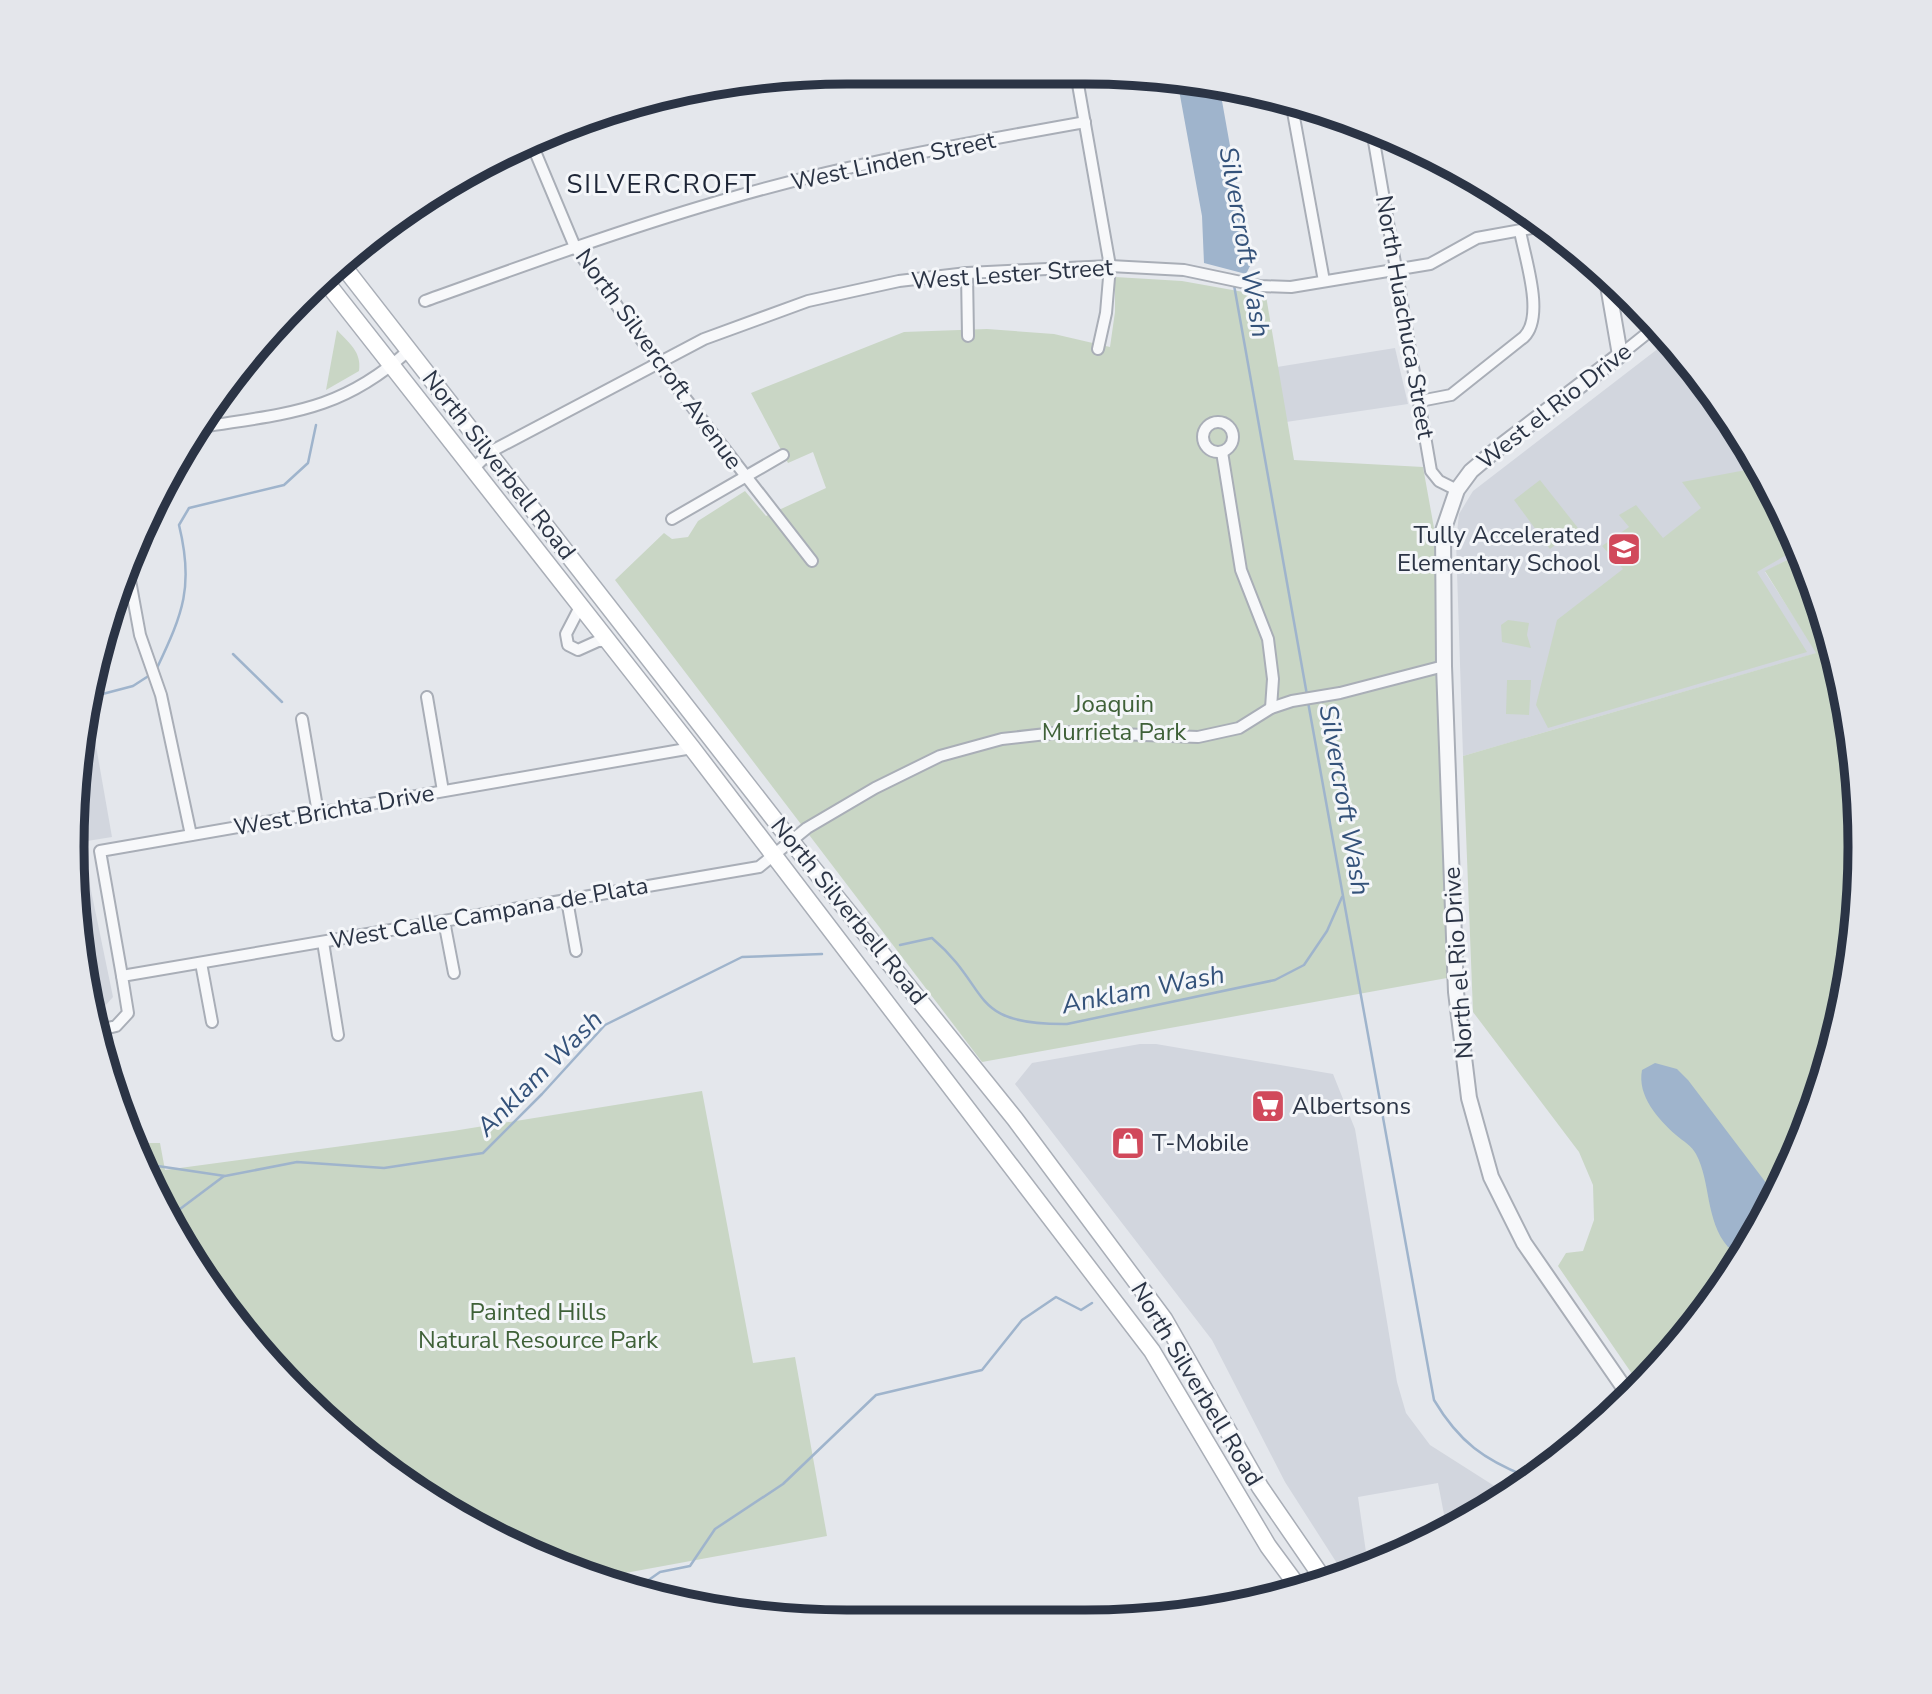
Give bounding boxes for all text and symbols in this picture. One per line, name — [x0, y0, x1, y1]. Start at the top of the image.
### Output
street label: West Linden Street — [788, 124, 999, 198]
water label: Silvercroft Wash — [1211, 144, 1279, 340]
district label: SILVERCROFT — [566, 167, 758, 202]
street label: North Huachuca Street — [1368, 193, 1442, 442]
street label: North Silvercroft Avenue — [568, 242, 750, 476]
street label: West Lester Street — [910, 251, 1115, 297]
street label: West el Rio Drive — [1470, 336, 1638, 476]
street label: North Silverbell Road — [415, 364, 583, 566]
place label: Tully Accelerated Elementary School — [1397, 519, 1600, 579]
school or university icon: Tully Accelerated Elementary School — [1605, 530, 1643, 568]
park label: Joaquin Murrieta Park — [1042, 688, 1187, 748]
water label: Silvercroft Wash — [1311, 702, 1379, 898]
street label: West Brichta Drive — [231, 777, 437, 843]
street label: North Silverbell Road — [763, 811, 935, 1011]
street label: North el Rio Drive — [1435, 866, 1481, 1060]
street label: West Calle Campana de Plata — [327, 869, 651, 957]
water label: Anklam Wash — [1058, 957, 1228, 1023]
water label: Anklam Wash — [468, 1003, 610, 1145]
supermarket icon: Albertsons — [1249, 1087, 1287, 1125]
place label: Albertsons — [1292, 1090, 1411, 1122]
shop icon: T-Mobile — [1109, 1124, 1147, 1162]
place label: T-Mobile — [1152, 1127, 1249, 1159]
street label: North Silverbell Road — [1123, 1276, 1271, 1492]
park label: Painted Hills Natural Resource Park — [418, 1296, 659, 1356]

